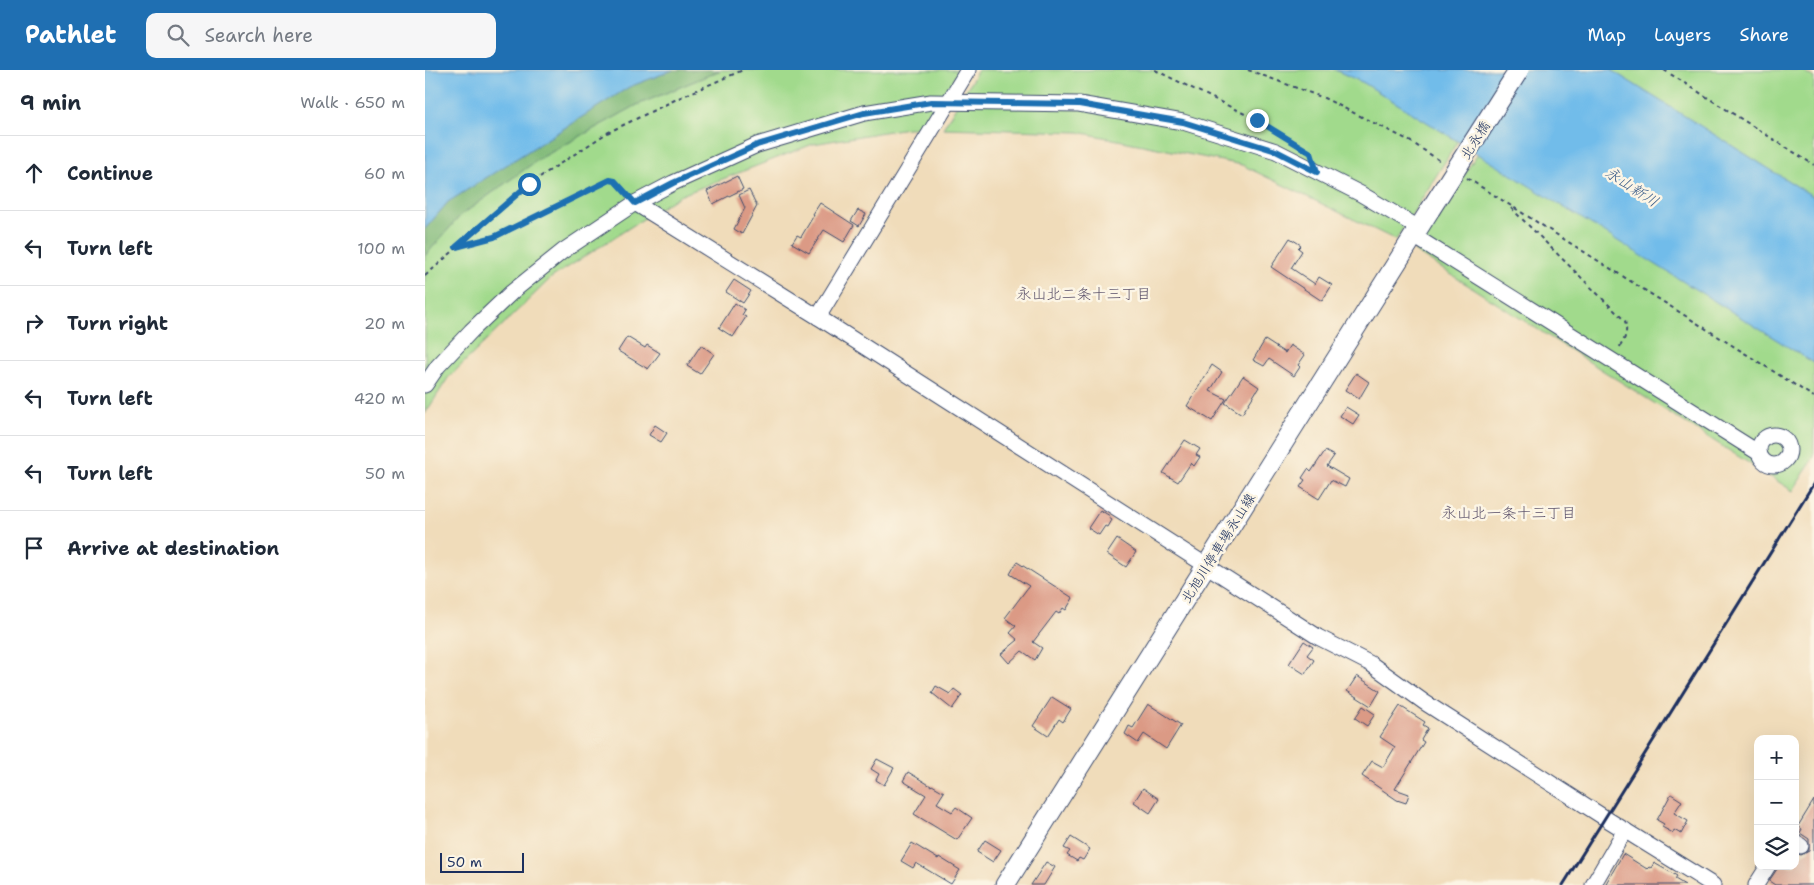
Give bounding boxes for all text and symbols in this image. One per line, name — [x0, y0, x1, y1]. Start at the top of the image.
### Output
search box — [146, 13, 496, 58]
text: Pathlet — [25, 19, 116, 51]
icon: search — [164, 21, 192, 49]
text: Search here — [204, 23, 313, 48]
text: Map — [1588, 23, 1626, 47]
text: Layers — [1654, 23, 1711, 47]
text: Share — [1739, 23, 1789, 47]
text: 9 min — [20, 89, 81, 117]
text: Walk · 650 m — [300, 92, 405, 113]
route end — [1246, 109, 1269, 132]
street label: 北永橋 — [1456, 117, 1494, 163]
icon: ahead — [20, 159, 48, 187]
text: Continue — [67, 161, 153, 186]
water label: 永山新川 — [1601, 162, 1663, 212]
text: 60 m — [364, 163, 405, 184]
route start — [518, 173, 541, 196]
icon: left — [20, 234, 48, 262]
text: Turn left — [67, 236, 153, 261]
text: 100 m — [357, 238, 405, 259]
district label: 永山北二条十三丁目 — [1016, 284, 1152, 304]
icon: right — [20, 309, 48, 337]
text: Turn right — [67, 311, 168, 336]
text: 20 m — [364, 313, 405, 334]
icon: left — [20, 384, 48, 412]
text: Turn left — [67, 386, 153, 411]
text: 420 m — [354, 388, 405, 409]
icon: left — [20, 459, 48, 487]
text: Turn left — [67, 461, 153, 486]
text: 50 m — [365, 463, 405, 484]
street label: 北旭川停車場永山線 — [1177, 490, 1259, 606]
district label: 永山北一条十三丁目 — [1441, 503, 1577, 523]
icon: arrive — [20, 534, 48, 562]
text: Arrive at destination — [67, 536, 279, 561]
map controls — [1754, 735, 1799, 870]
button: + — [1754, 735, 1799, 780]
button: − — [1754, 780, 1799, 825]
button: layers — [1754, 825, 1799, 870]
scale bar — [440, 850, 524, 873]
text: 50 m — [447, 853, 482, 871]

